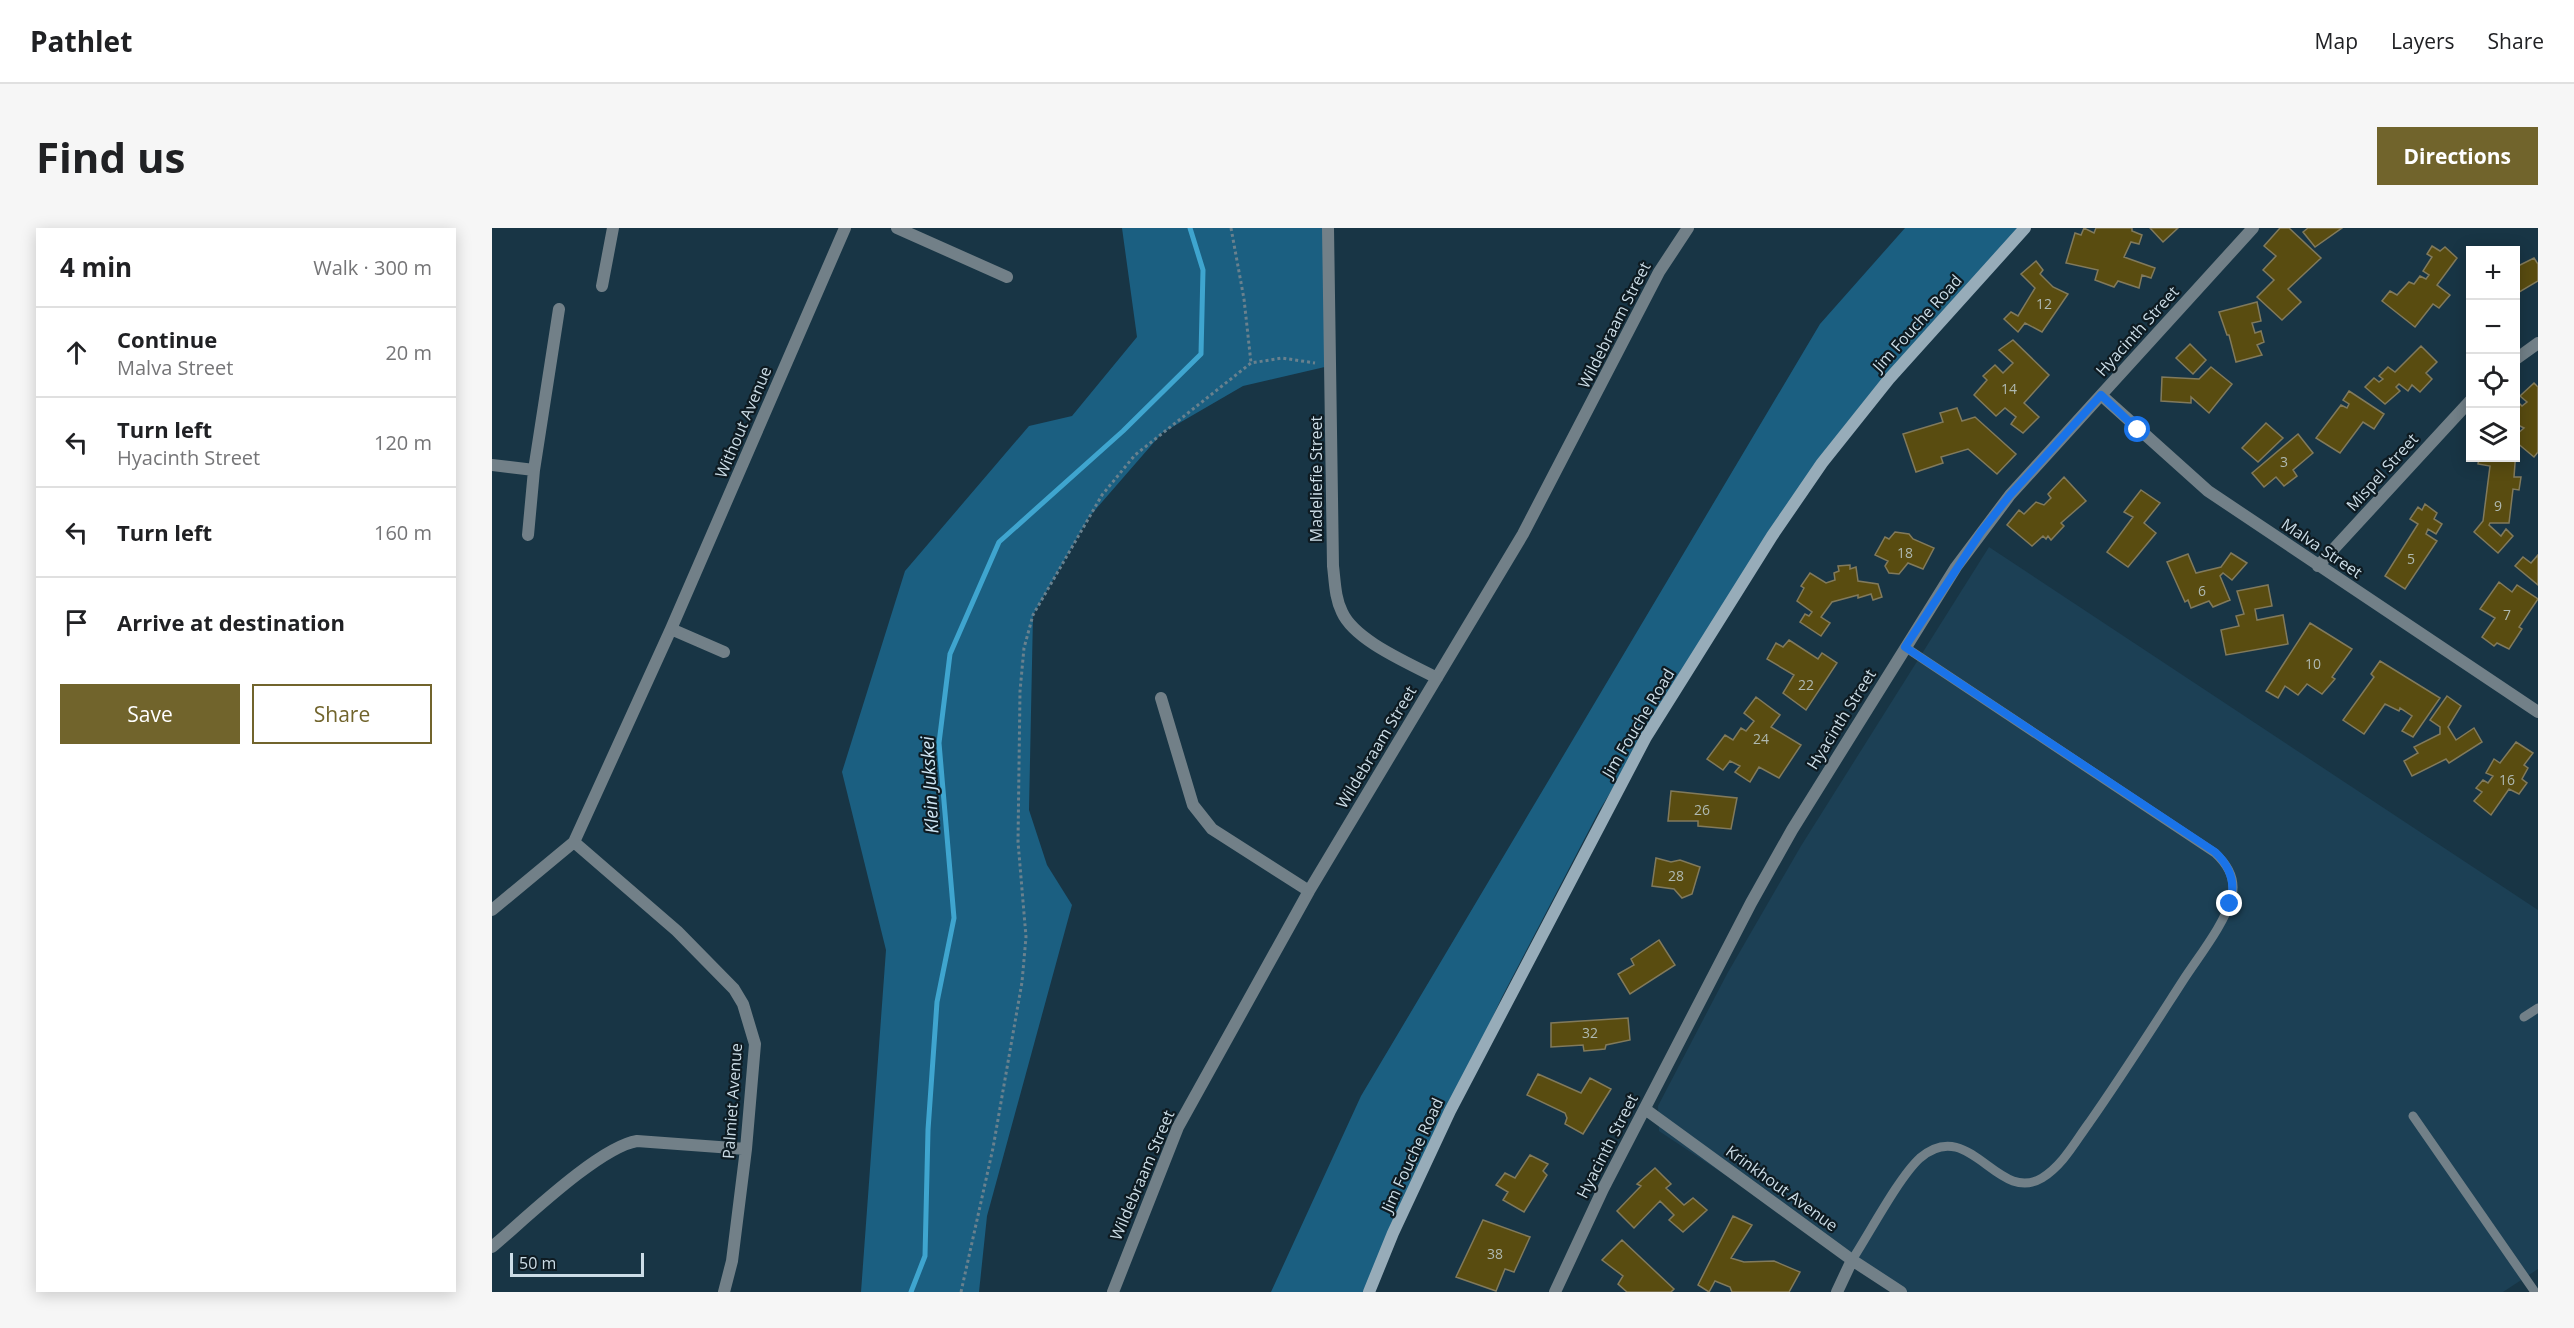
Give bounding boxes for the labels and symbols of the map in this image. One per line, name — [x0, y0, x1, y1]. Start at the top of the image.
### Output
street label: Wildebraam Street — [1573, 258, 1656, 392]
street label: Jim Fouche Road — [1866, 270, 1967, 378]
street label: Hyacinth Street — [2090, 281, 2184, 381]
house number: 12 — [2036, 294, 2052, 313]
street label: Without Avenue — [710, 363, 776, 481]
house number: 14 — [2001, 379, 2017, 398]
street label: Madeliefie Street — [1305, 416, 1327, 542]
route start — [2124, 416, 2150, 442]
street label: Mispel Street — [2341, 428, 2423, 516]
house number: 3 — [2280, 452, 2288, 471]
house number: 9 — [2494, 496, 2502, 515]
street label: Malva Street — [2277, 513, 2367, 583]
house number: 18 — [1897, 543, 1913, 562]
house number: 5 — [2407, 549, 2415, 568]
house number: 6 — [2198, 581, 2206, 600]
house number: 7 — [2503, 605, 2511, 624]
house number: 10 — [2305, 654, 2321, 673]
street label: Jim Fouche Road — [1596, 664, 1679, 783]
street label: Hyacinth Street — [1801, 664, 1881, 773]
house number: 22 — [1798, 675, 1814, 694]
street label: Wildebraam Street — [1331, 681, 1421, 812]
house number: 24 — [1753, 729, 1769, 748]
water label: Klein Jukskei — [914, 735, 944, 834]
house number: 16 — [2499, 770, 2515, 789]
house number: 26 — [1694, 800, 1710, 819]
house number: 28 — [1668, 866, 1684, 885]
route end — [2216, 890, 2242, 916]
house number: 32 — [1582, 1023, 1598, 1042]
street label: Palmiet Avenue — [717, 1042, 747, 1160]
street label: Hyacinth Street — [1571, 1090, 1643, 1202]
street label: Jim Fouche Road — [1375, 1094, 1448, 1218]
street label: Wildebraam Street — [1105, 1106, 1179, 1243]
street label: Krinkhout Avenue — [1722, 1140, 1842, 1236]
house number: 38 — [1487, 1244, 1503, 1263]
scale bar — [510, 1250, 644, 1278]

